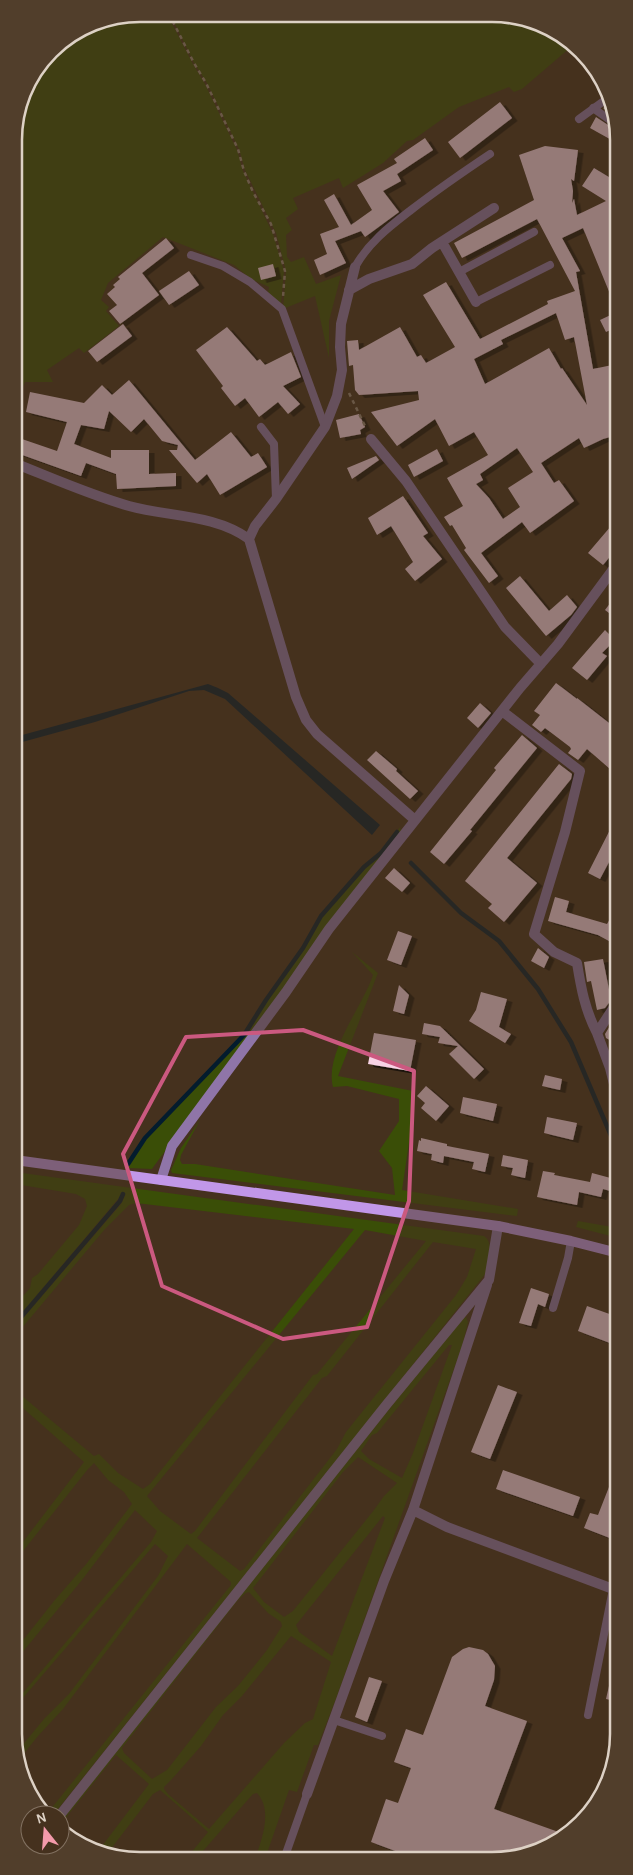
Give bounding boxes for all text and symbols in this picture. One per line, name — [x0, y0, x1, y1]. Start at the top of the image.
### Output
north arrow — [20, 1805, 70, 1855]
text: N — [35, 1810, 48, 1827]

